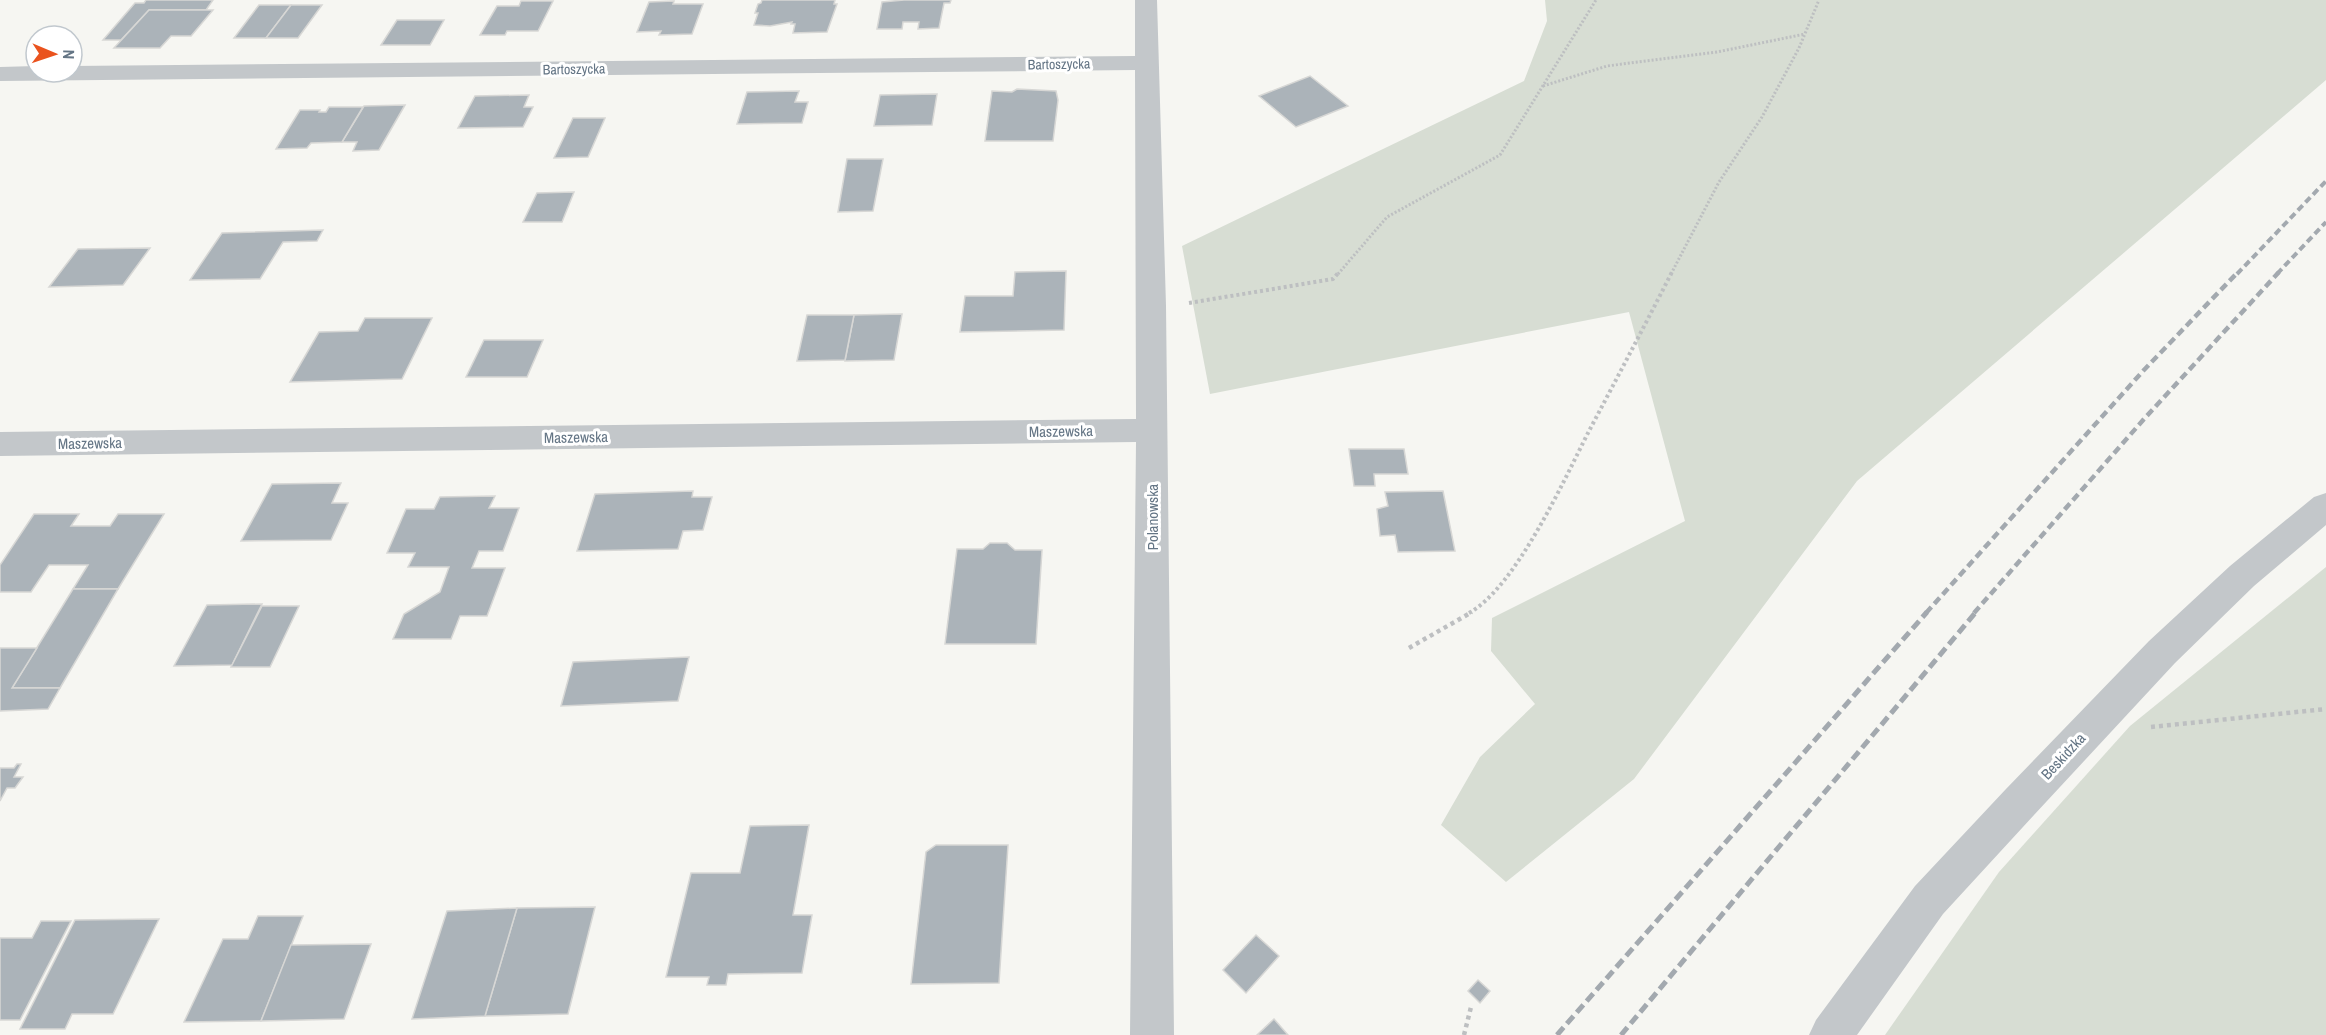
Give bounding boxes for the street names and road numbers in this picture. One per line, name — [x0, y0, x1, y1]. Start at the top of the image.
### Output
street label: Bartoszycka — [1028, 54, 1091, 74]
street label: Bartoszycka — [543, 59, 606, 79]
street label: Maszewska — [1029, 420, 1093, 442]
street label: Maszewska — [544, 426, 608, 448]
street label: Maszewska — [58, 432, 122, 454]
street label: Polanowska — [1142, 484, 1163, 550]
street label: Beskidzka — [2036, 728, 2090, 784]

